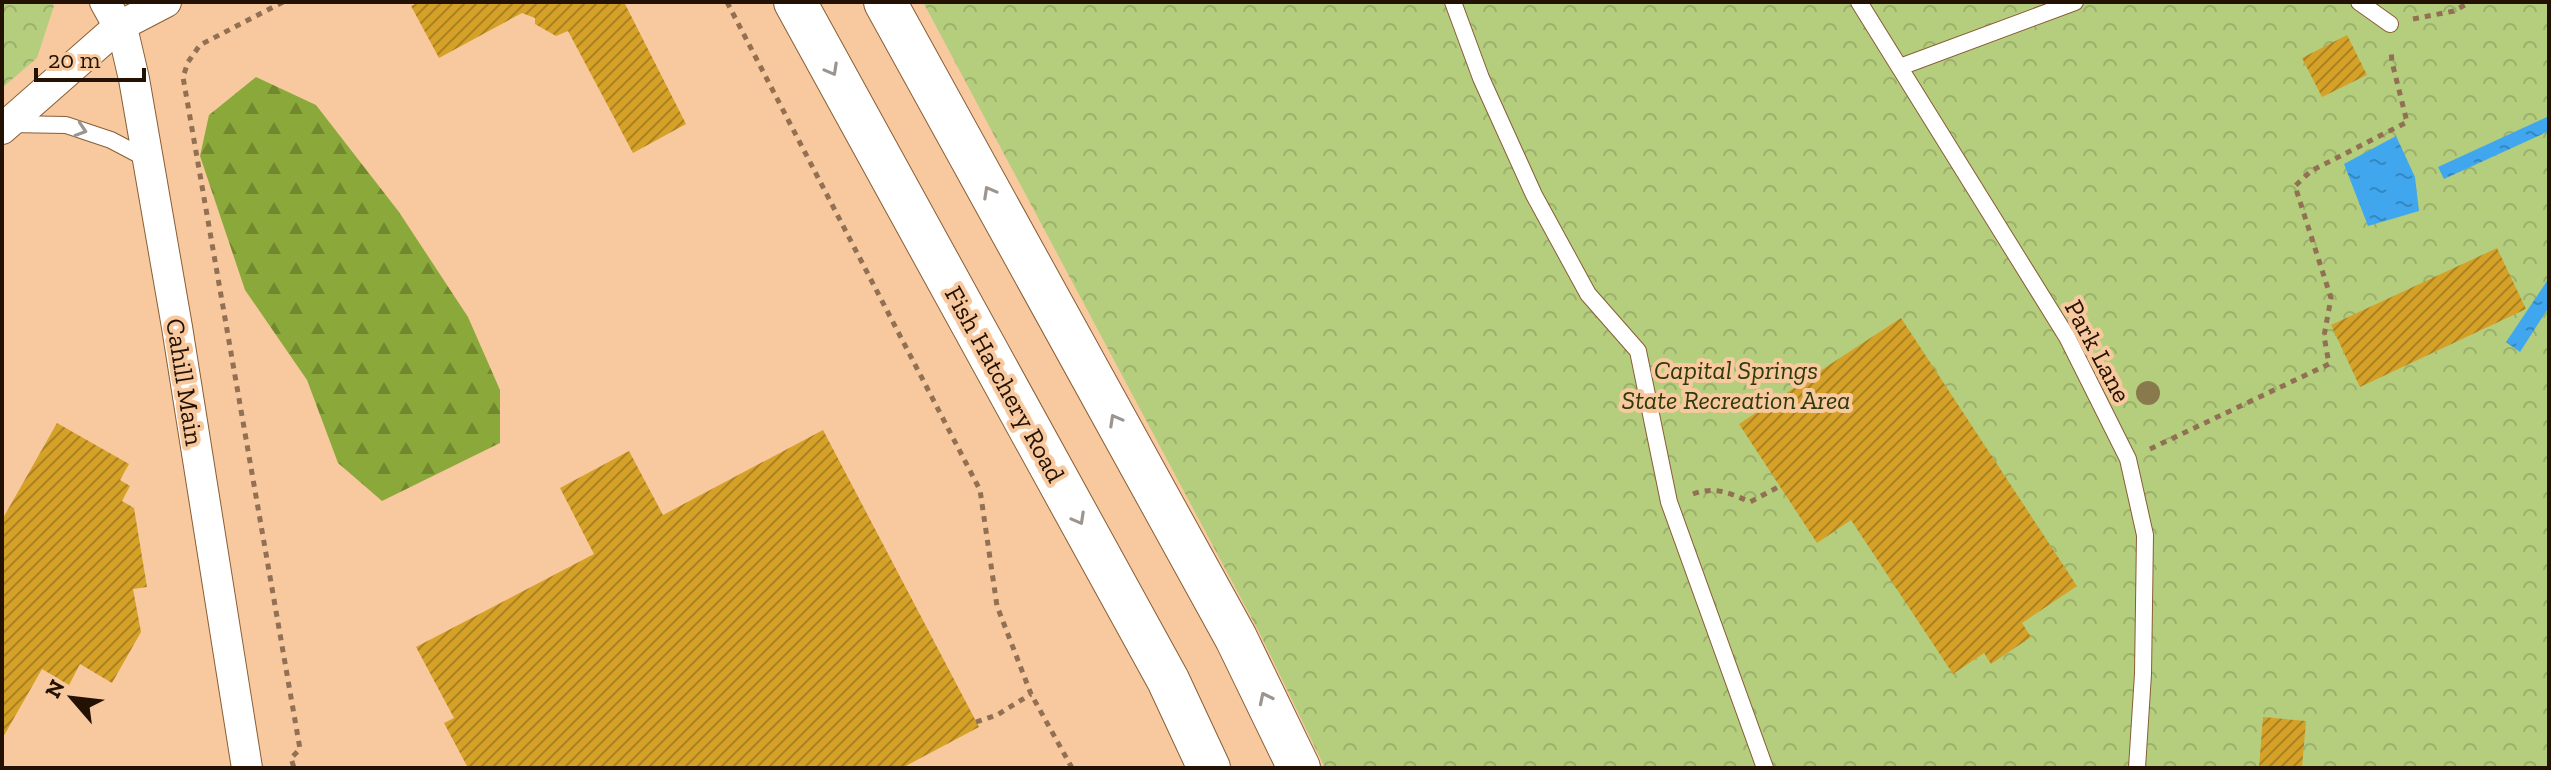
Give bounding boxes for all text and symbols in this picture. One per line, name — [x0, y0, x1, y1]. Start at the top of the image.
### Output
scale bar — [36, 32, 144, 82]
text: 20 m — [48, 45, 101, 74]
one-way arrow — [823, 62, 838, 77]
one-way arrow — [74, 120, 88, 136]
one-way arrow — [983, 186, 998, 201]
street label: Fish Hatchery Road — [938, 280, 1072, 488]
street label: Park Lane — [2058, 294, 2138, 408]
street label: Cahill Main — [159, 316, 211, 448]
park label: Capital Springs State Recreation Area — [1622, 354, 1850, 416]
one-way arrow — [1109, 414, 1125, 428]
one-way arrow — [1069, 510, 1085, 525]
north arrow — [32, 658, 112, 738]
text: N — [39, 675, 71, 703]
one-way arrow — [1259, 691, 1275, 706]

